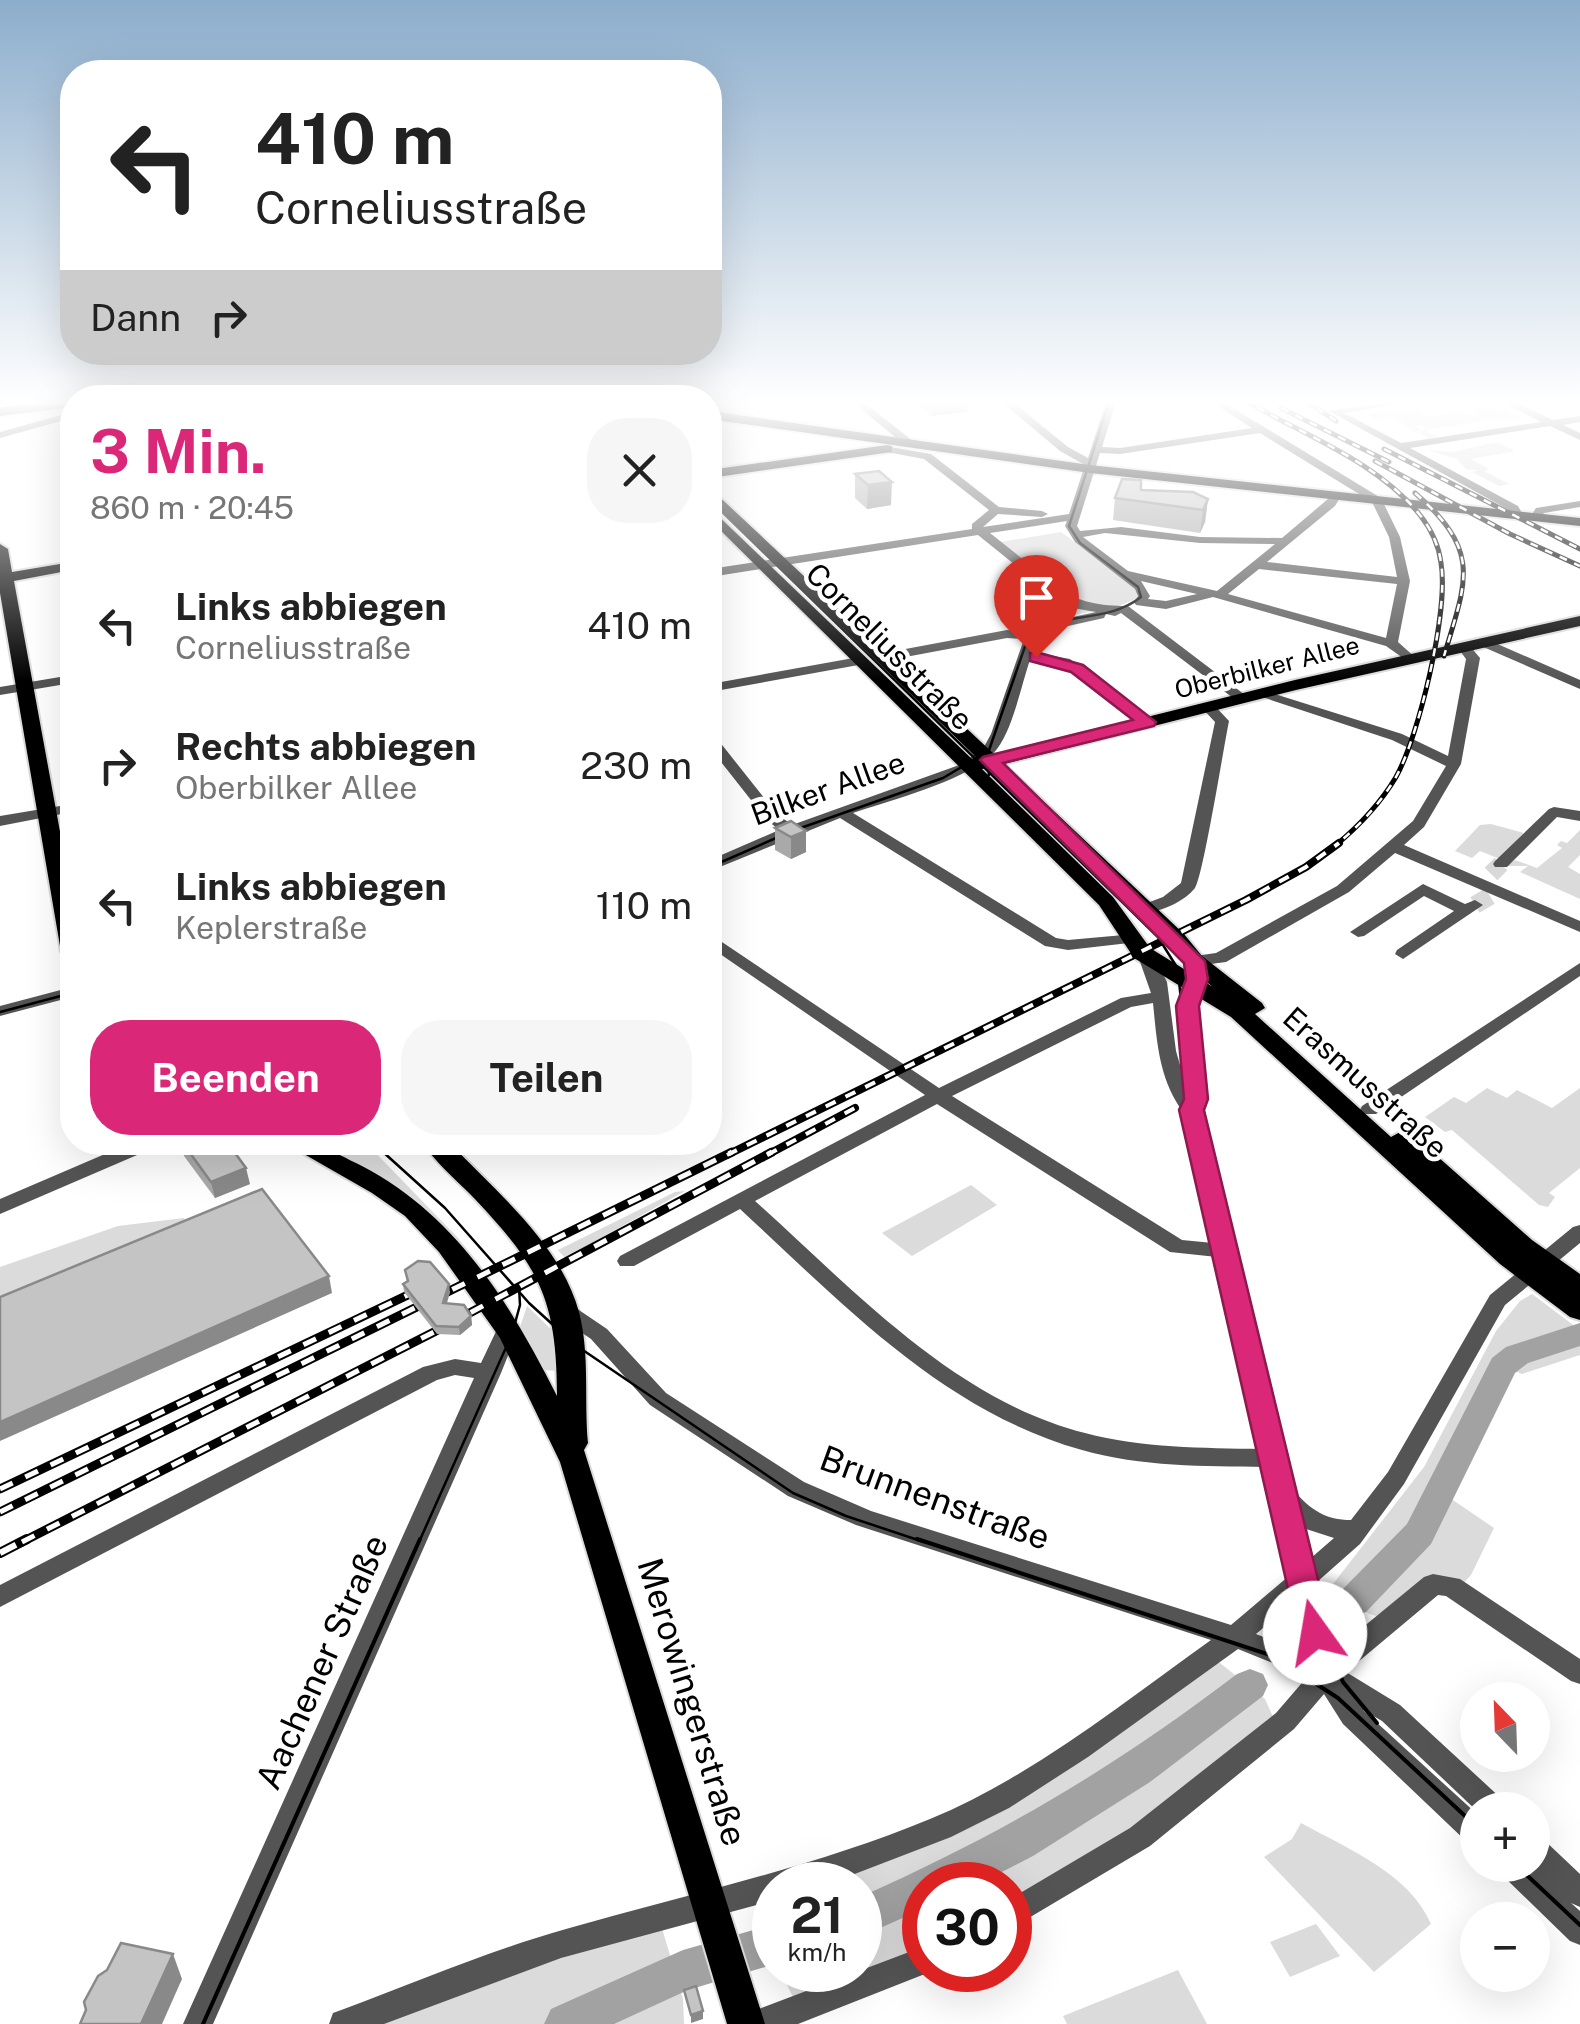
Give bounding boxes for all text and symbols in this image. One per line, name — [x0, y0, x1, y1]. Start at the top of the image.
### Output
text: 410 m — [255, 97, 454, 180]
icon: left — [90, 100, 220, 230]
text: Corneliusstraße — [255, 181, 587, 234]
icon: right — [201, 290, 256, 345]
text: Dann — [90, 295, 181, 340]
text: 3 Min. — [90, 416, 266, 487]
button: close — [587, 418, 692, 523]
text: 860 m · 20:45 — [90, 489, 294, 526]
street label: Corneliusstraße — [799, 555, 981, 737]
pin — [994, 555, 1079, 658]
icon: arrive — [1009, 570, 1064, 625]
text: Links abbiegen — [175, 584, 447, 629]
icon: left — [90, 598, 145, 653]
text: 410 m — [587, 603, 692, 648]
text: Corneliusstraße — [175, 629, 411, 666]
street label: Oberbilker Allee — [1171, 630, 1363, 704]
text: Rechts abbiegen — [175, 724, 477, 769]
icon: right — [90, 738, 145, 793]
text: 230 m — [580, 743, 692, 788]
street label: Bilker Allee — [746, 744, 910, 833]
text: Oberbilker Allee — [175, 769, 417, 806]
text: Links abbiegen — [175, 864, 447, 909]
icon: left — [90, 878, 145, 933]
text: 110 m — [596, 883, 692, 928]
text: Keplerstraße — [175, 909, 367, 946]
street label: Erasmusstraße — [1276, 999, 1455, 1165]
button: Beenden — [90, 1020, 381, 1135]
button: Teilen — [401, 1020, 692, 1135]
street label: Brunnenstraße — [815, 1437, 1056, 1558]
street label: Aachener Straße — [247, 1528, 396, 1795]
street label: Merowingerstraße — [629, 1553, 756, 1850]
position arrow — [1263, 1581, 1367, 1685]
north arrow — [1460, 1682, 1550, 1772]
map controls — [1460, 1682, 1550, 1992]
button: + — [1460, 1792, 1550, 1882]
speed limit sign: 30 — [902, 1862, 1032, 1992]
text: 21 — [790, 1885, 844, 1944]
button: − — [1460, 1902, 1550, 1992]
text: km/h — [788, 1937, 846, 1967]

